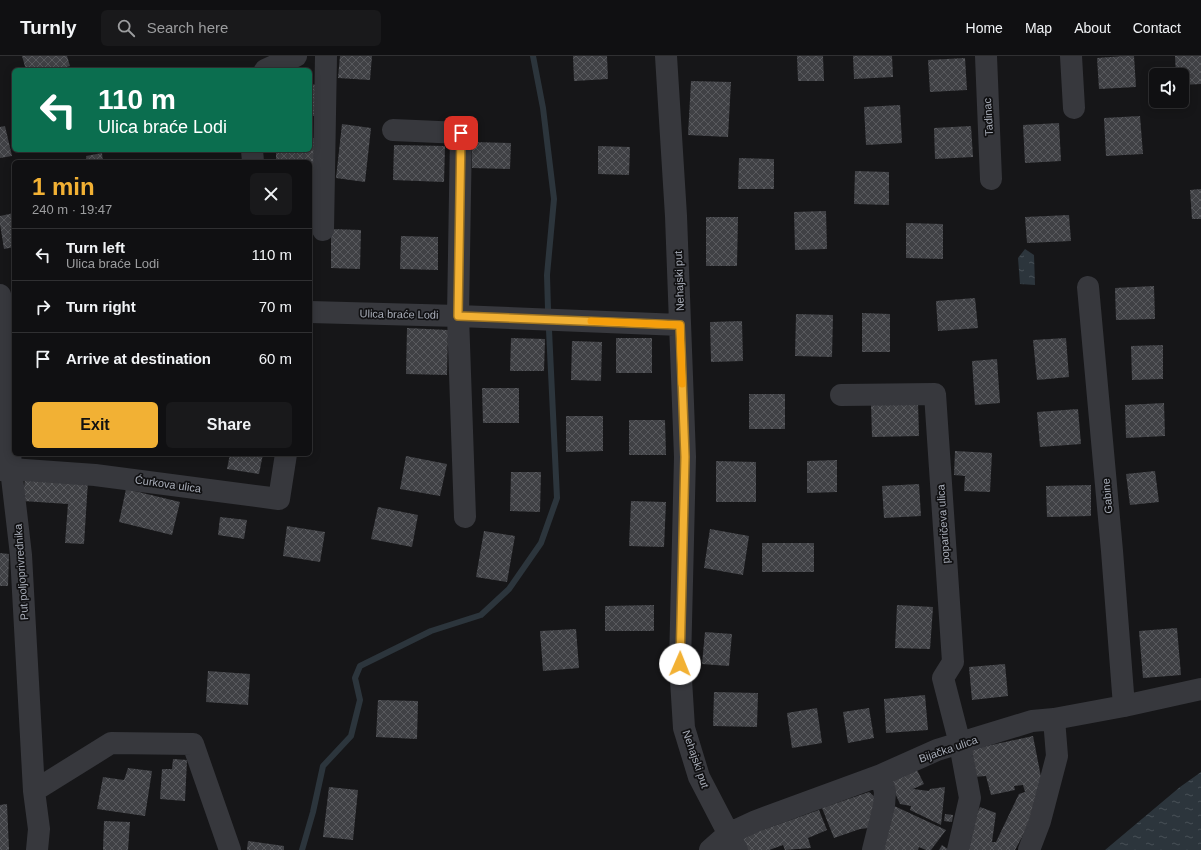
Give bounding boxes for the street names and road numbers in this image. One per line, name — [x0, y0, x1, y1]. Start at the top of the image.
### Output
street label: Tadinac — [981, 97, 995, 136]
street label: Nehajski put — [672, 251, 686, 311]
street label: Ulica braće Lodi — [359, 307, 439, 321]
street label: Ćurkova ulica — [134, 473, 203, 495]
street label: Gabine — [1099, 478, 1115, 514]
street label: poparičeva ulica — [934, 483, 952, 564]
street label: Put poljoprivrednika — [12, 523, 30, 621]
street label: Nehajski put — [680, 728, 712, 790]
street label: Bijačka ulica — [917, 733, 980, 765]

